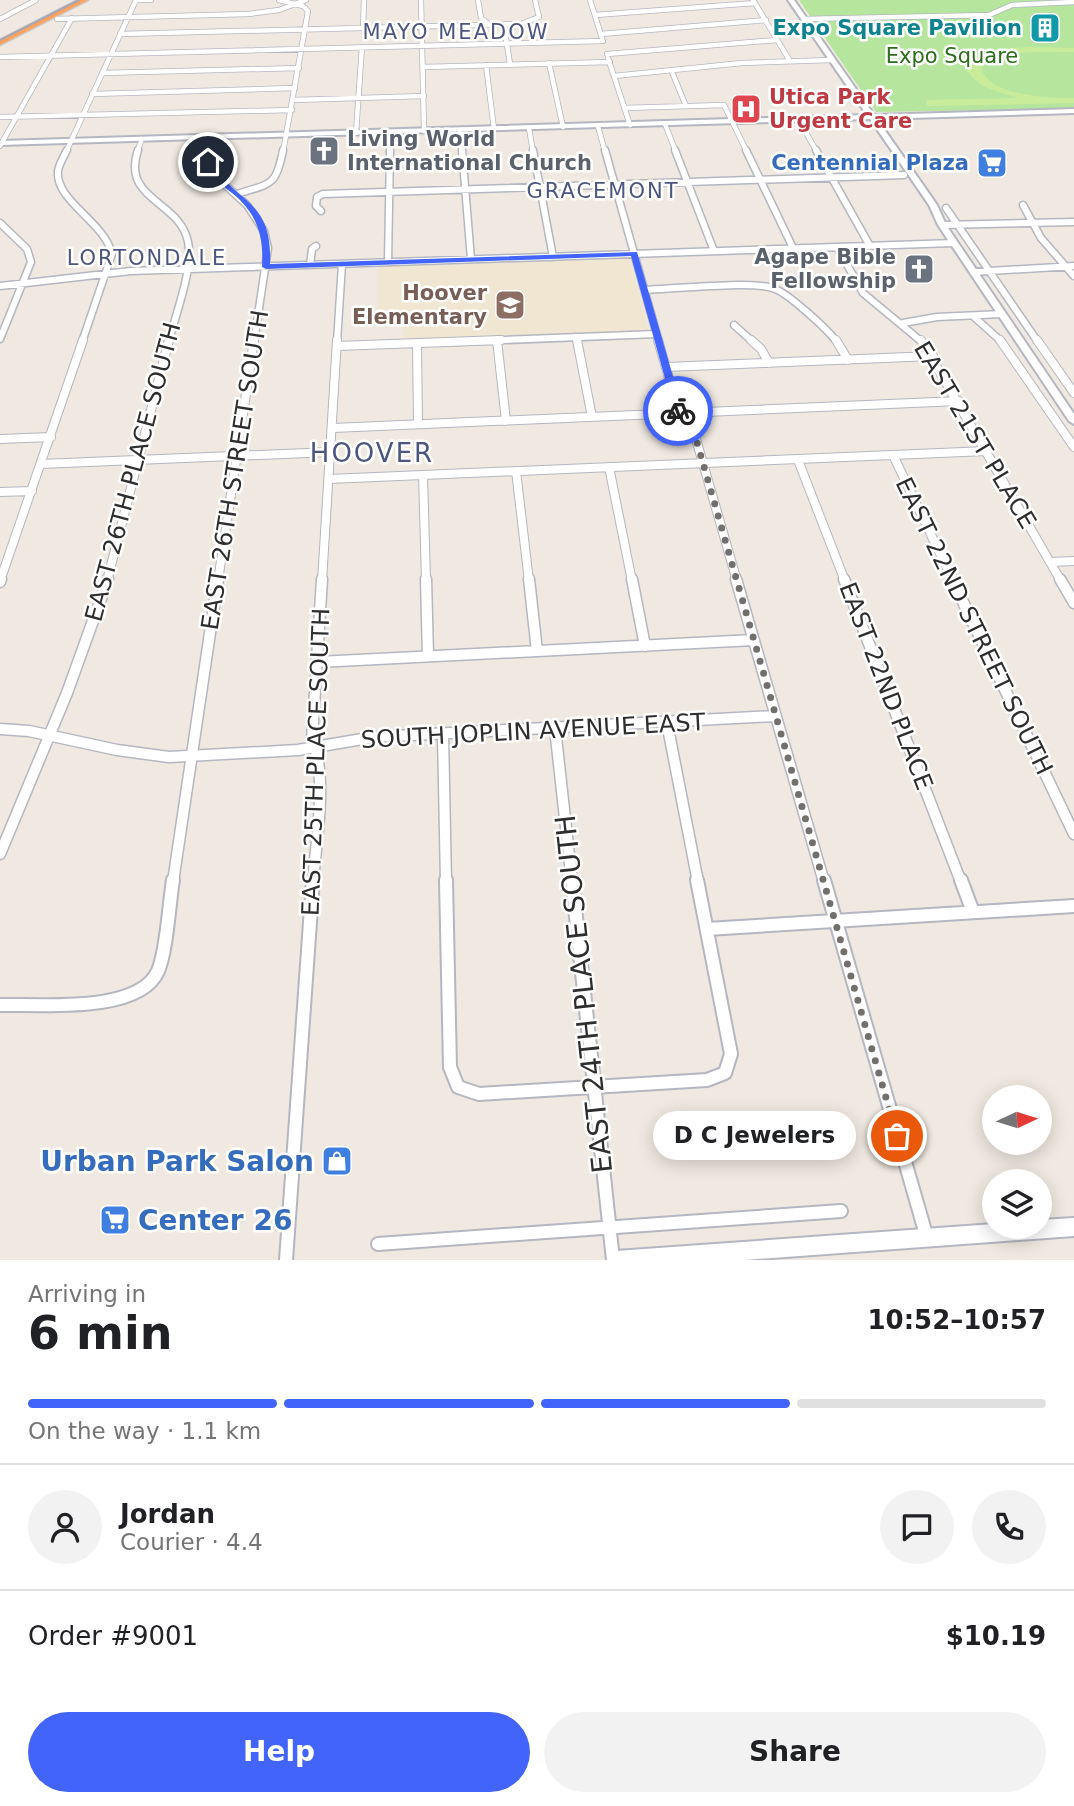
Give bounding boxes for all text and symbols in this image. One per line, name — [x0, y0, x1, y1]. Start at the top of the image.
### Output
building icon: Expo Square Pavilion — [1028, 11, 1062, 45]
place label: Expo Square Pavilion — [772, 16, 1022, 40]
district label: MAYO MEADOW — [363, 20, 549, 44]
park label: Expo Square — [886, 44, 1018, 68]
place label: Utica Park Urgent Care — [769, 85, 912, 133]
hospital icon: Utica Park Urgent Care — [729, 92, 763, 126]
place label: Living World International Church — [347, 127, 592, 175]
pin — [178, 132, 238, 192]
church icon: Living World International Church — [307, 134, 341, 168]
icon: home — [189, 143, 227, 181]
supermarket icon: Centennial Plaza — [975, 146, 1009, 180]
place label: Centennial Plaza — [771, 151, 969, 175]
district label: GRACEMONT — [526, 179, 680, 203]
place label: Agape Bible Fellowship — [754, 245, 896, 293]
district label: LORTONDALE — [67, 246, 227, 270]
church icon: Agape Bible Fellowship — [902, 252, 936, 286]
place label: Hoover Elementary — [352, 281, 488, 329]
school or university icon: Hoover Elementary — [493, 288, 527, 322]
street label: EAST 26TH STREET SOUTH — [196, 308, 274, 632]
street label: EAST 26TH PLACE SOUTH — [80, 319, 186, 625]
street label: EAST 21ST PLACE — [908, 336, 1042, 534]
courier — [643, 376, 713, 446]
icon: bike — [659, 392, 697, 430]
district label: HOOVER — [310, 438, 434, 468]
street label: EAST 22ND STREET SOUTH — [890, 473, 1058, 779]
street label: EAST 22ND PLACE — [834, 578, 938, 794]
street label: EAST 25TH PLACE SOUTH — [297, 607, 335, 917]
street label: SOUTH JOPLIN AVENUE EAST — [360, 708, 706, 754]
street label: EAST 24TH PLACE SOUTH — [549, 813, 619, 1175]
north arrow — [982, 1085, 1052, 1155]
map controls — [982, 1085, 1052, 1239]
pin — [867, 1106, 927, 1166]
callout: D C Jewelers — [652, 1112, 855, 1160]
icon: bag — [878, 1117, 916, 1155]
text: D C Jewelers — [674, 1122, 835, 1148]
shop icon: Urban Park Salon — [320, 1144, 354, 1178]
place label: Urban Park Salon — [40, 1145, 314, 1178]
button: layers — [982, 1169, 1052, 1239]
supermarket icon: Center 26 — [98, 1203, 132, 1237]
place label: Center 26 — [138, 1204, 292, 1237]
text: Arriving in — [28, 1281, 146, 1307]
text: 10:52–10:57 — [867, 1305, 1046, 1335]
text: 6 min — [28, 1306, 172, 1360]
text: On the way · 1.1 km — [28, 1418, 261, 1444]
button: person — [28, 1490, 102, 1564]
button: chat — [880, 1490, 954, 1564]
button: phone — [972, 1490, 1046, 1564]
text: Jordan — [120, 1499, 215, 1529]
text: Courier · 4.4 — [120, 1529, 263, 1555]
text: Order #9001 — [28, 1621, 198, 1651]
text: $10.19 — [946, 1621, 1046, 1651]
button: Help — [28, 1712, 530, 1792]
button: Share — [544, 1712, 1046, 1792]

